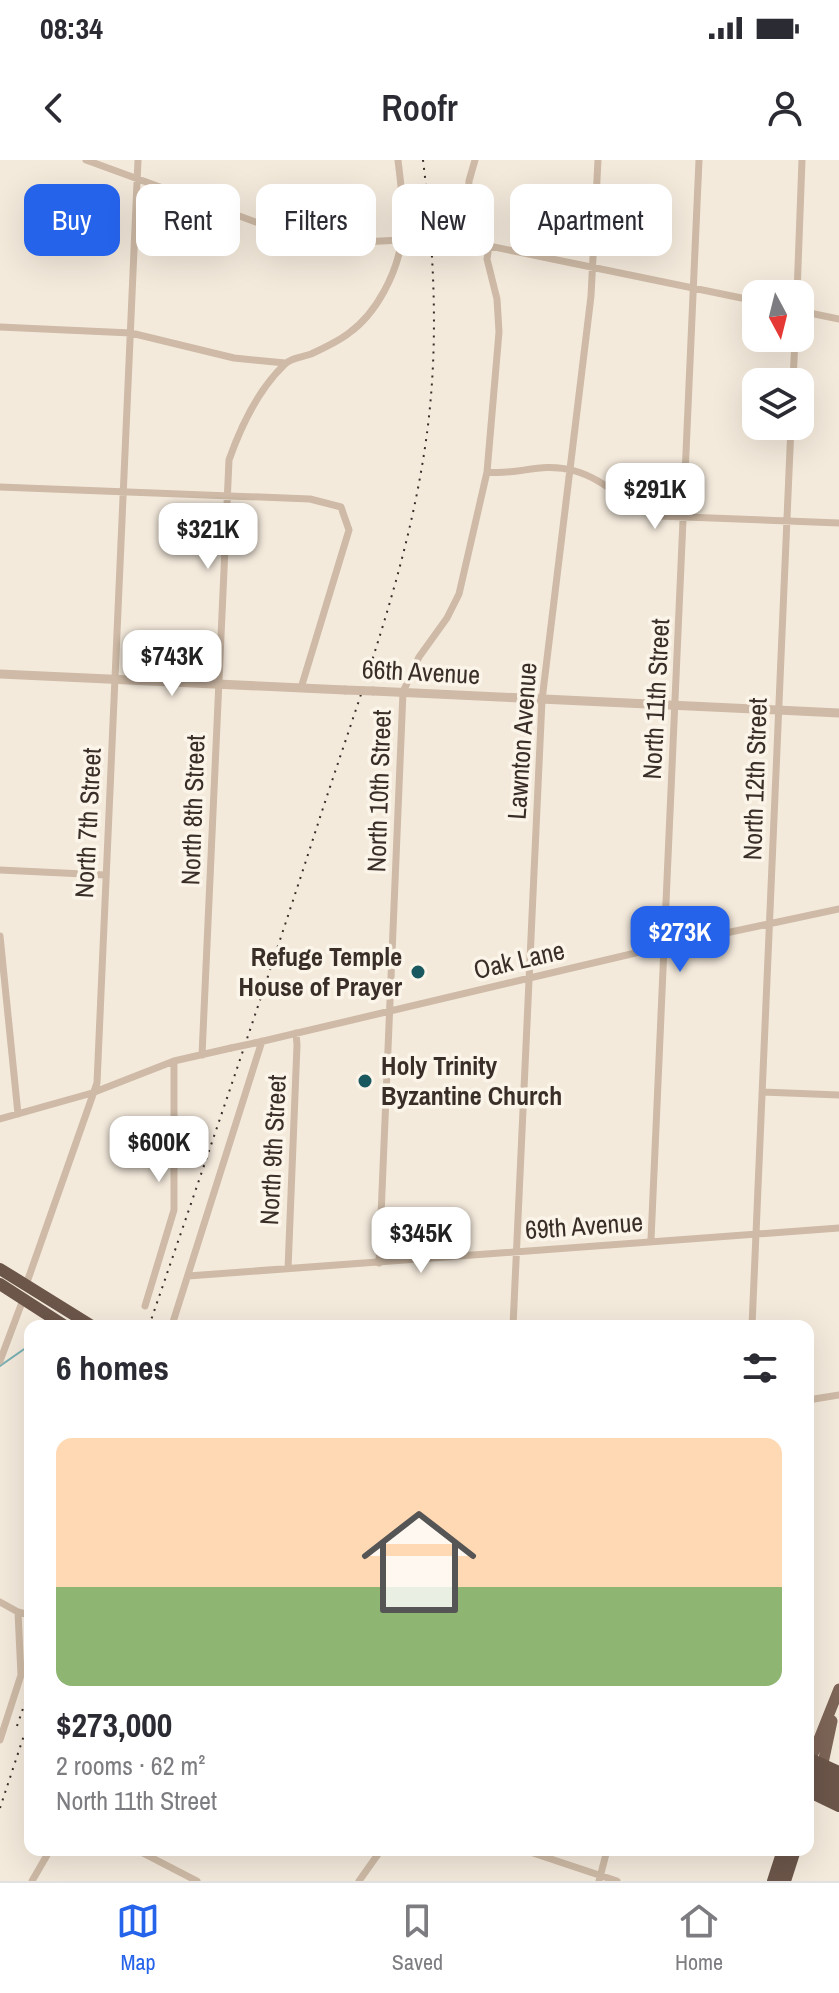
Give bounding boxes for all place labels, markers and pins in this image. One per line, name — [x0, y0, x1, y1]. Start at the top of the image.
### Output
pin: $291K — [599, 463, 711, 531]
pin: $321K — [152, 503, 264, 571]
pin: $743K — [116, 630, 228, 698]
pin: $273K — [624, 906, 736, 974]
place label: Refuge Temple House of Prayer — [238, 939, 403, 1004]
marker: Refuge Temple House of Prayer — [409, 963, 427, 981]
place label: Holy Trinity Byzantine Church — [381, 1048, 562, 1113]
marker: Holy Trinity Byzantine Church — [356, 1072, 374, 1090]
pin: $600K — [103, 1116, 215, 1184]
pin: $345K — [365, 1207, 477, 1275]

